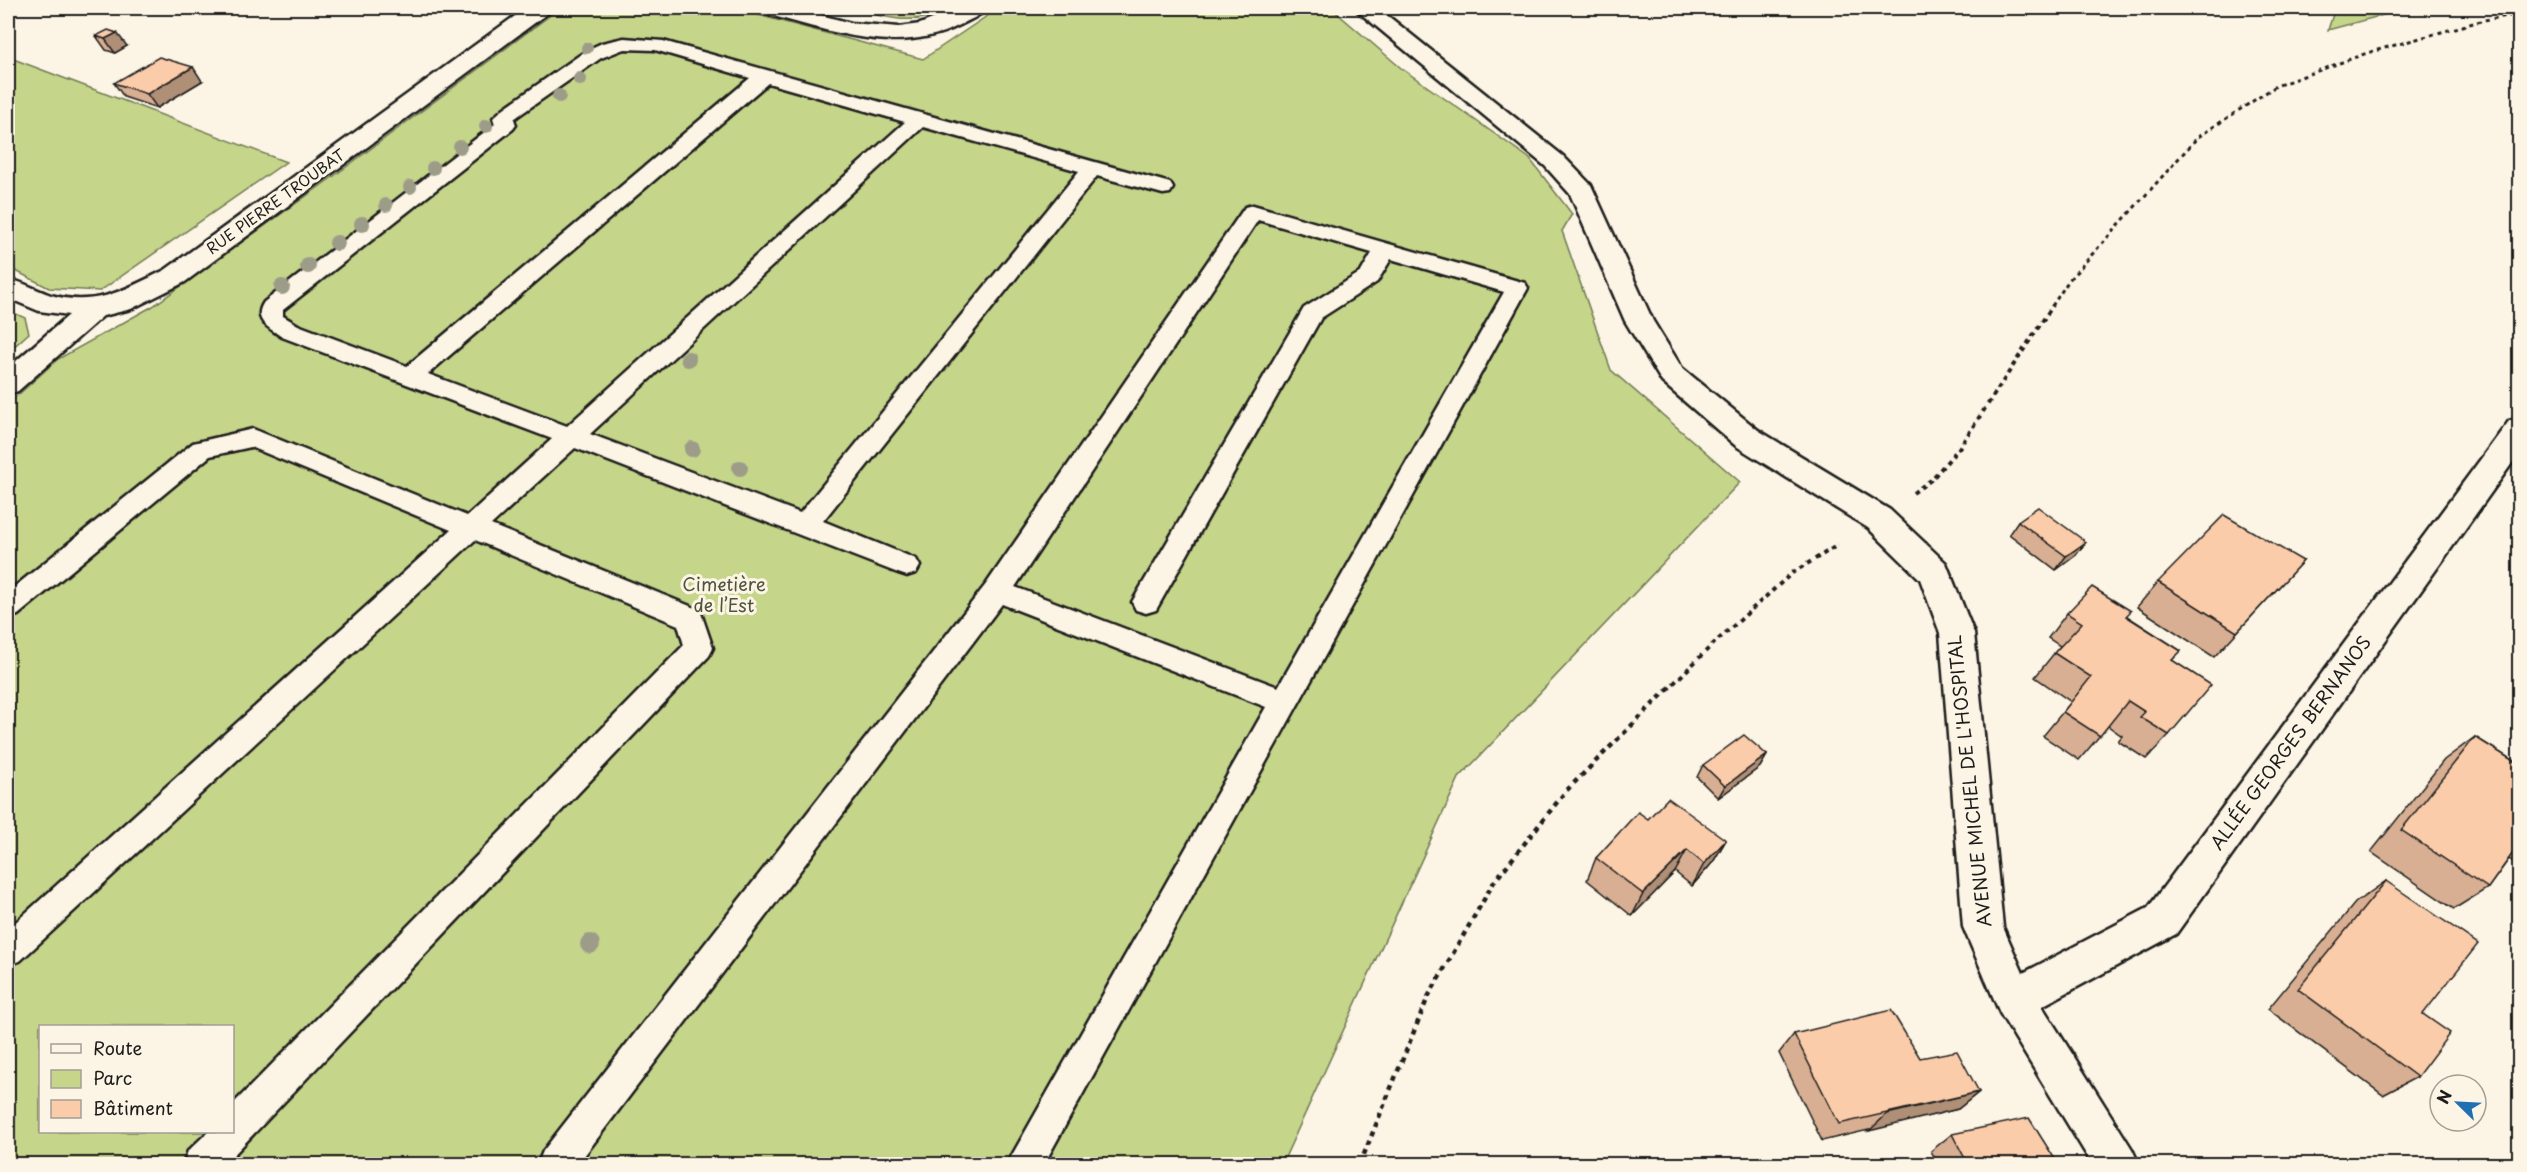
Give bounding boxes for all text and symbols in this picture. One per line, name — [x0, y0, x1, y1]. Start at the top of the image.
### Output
street label: RUE PIERRE TROUBAT — [201, 142, 350, 259]
park label: Cimetière de l’Est — [682, 570, 766, 618]
street label: ALLÉE GEORGES BERNANOS — [2203, 629, 2377, 855]
street label: AVENUE MICHEL DE L'HOSPITAL — [1940, 634, 1997, 928]
legend — [39, 1025, 234, 1133]
text: Route — [93, 1034, 143, 1061]
text: Parc — [93, 1064, 132, 1091]
north arrow — [2428, 1073, 2488, 1133]
text: N — [2430, 1086, 2457, 1107]
text: Bâtiment — [93, 1094, 173, 1121]

